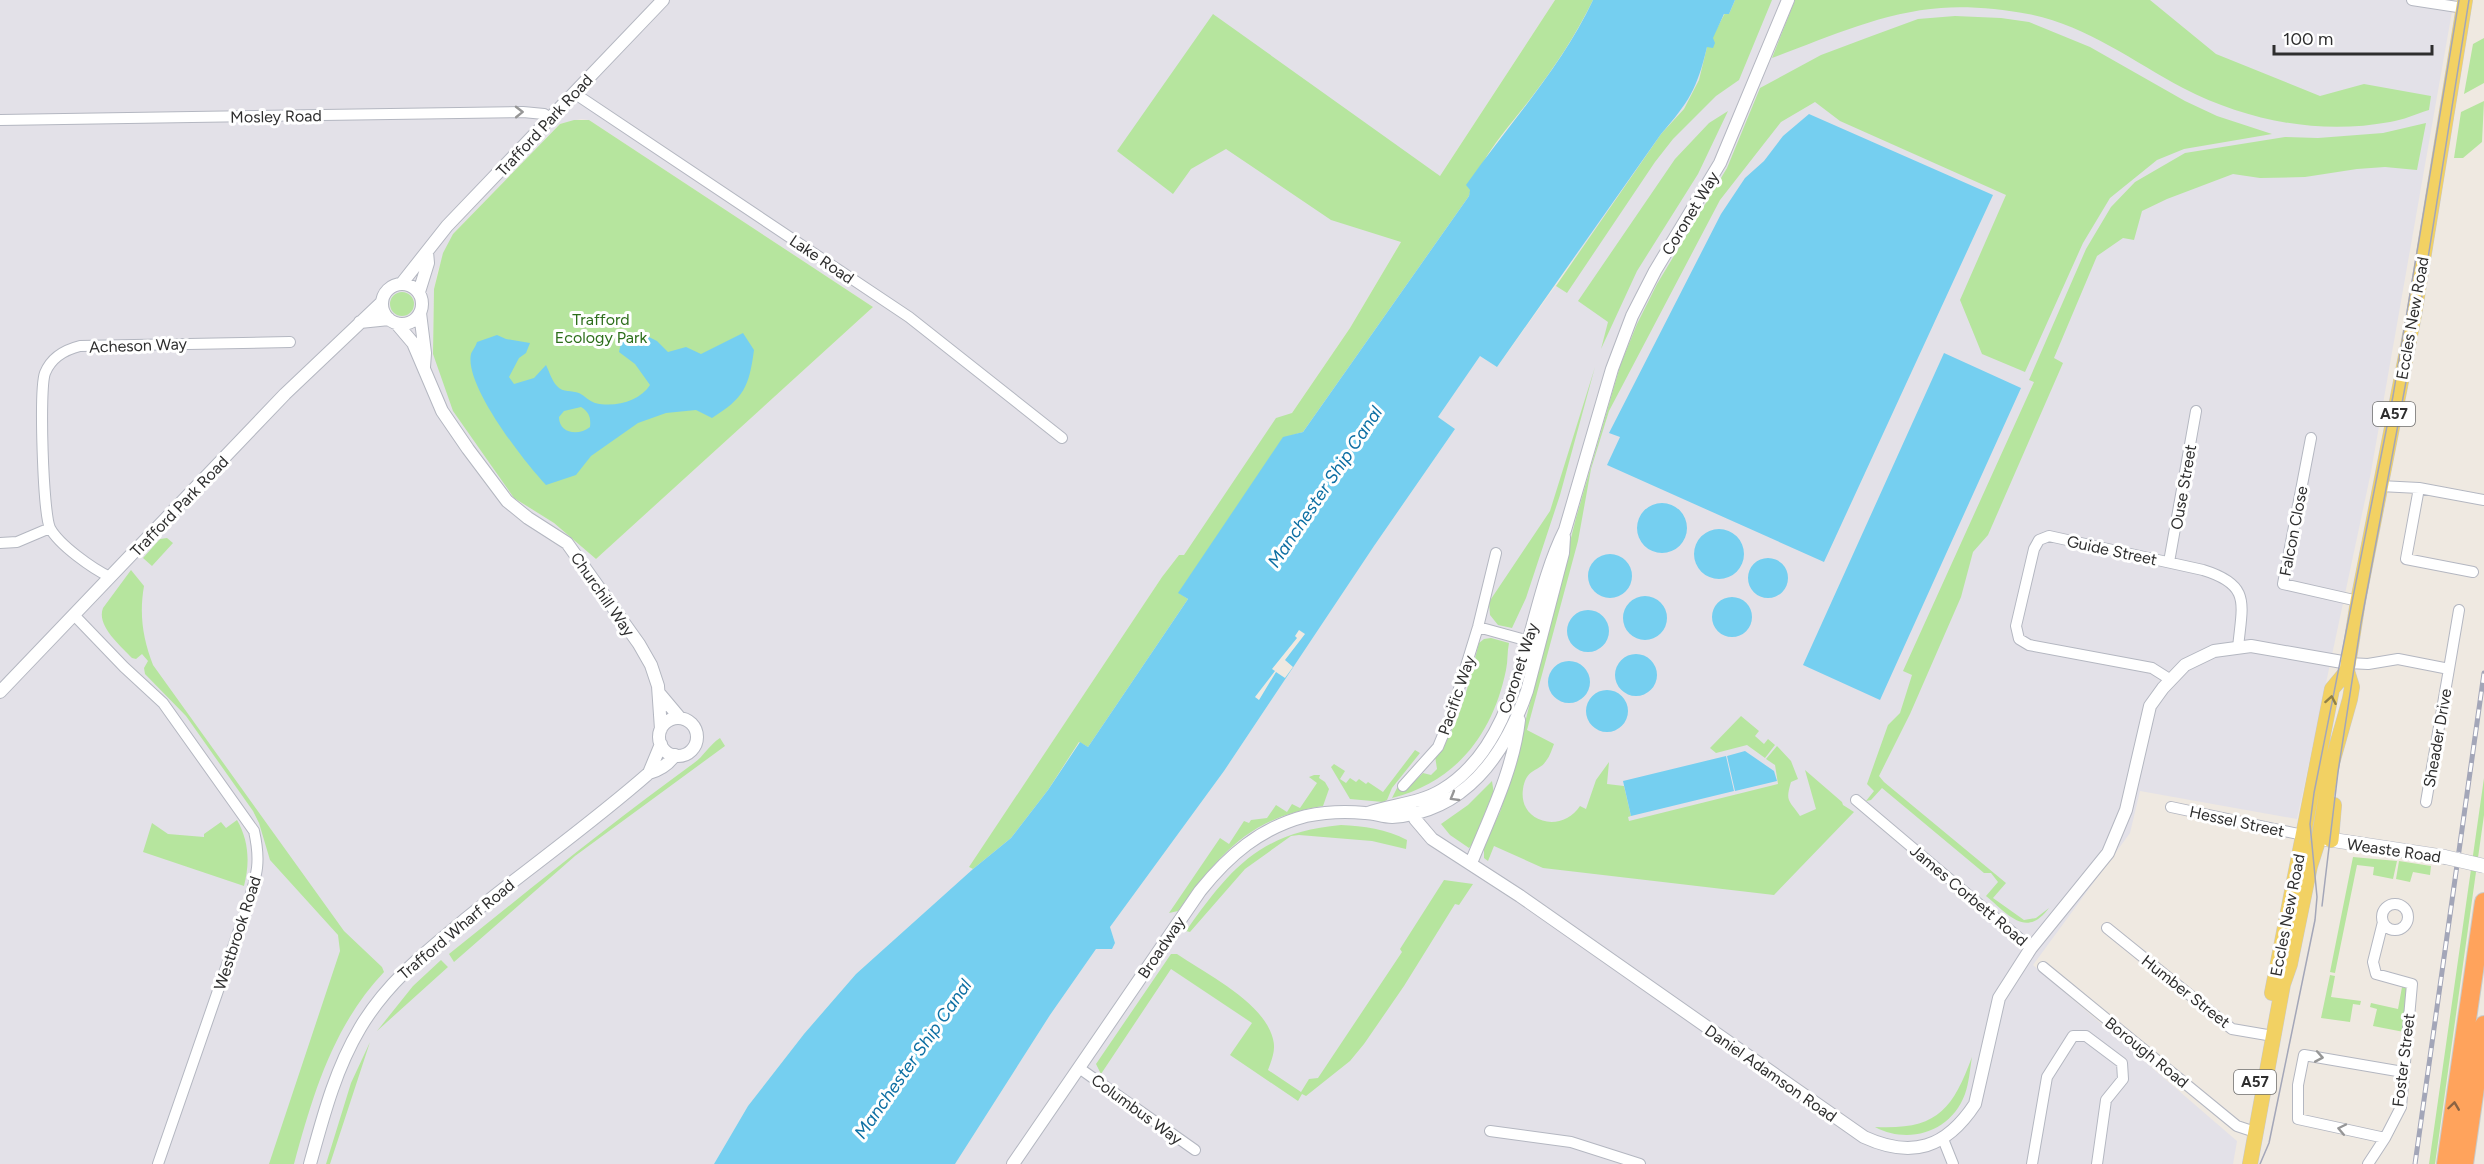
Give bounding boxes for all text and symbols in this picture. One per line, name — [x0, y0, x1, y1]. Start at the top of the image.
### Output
scale bar — [2274, 18, 2432, 56]
text: 100 m — [2283, 28, 2333, 50]
street label: Trafford Park Road — [492, 70, 597, 180]
street label: Mosley Road — [230, 106, 322, 127]
one-way arrow — [514, 106, 523, 118]
street label: Coronet Way — [1658, 167, 1723, 259]
street label: Lake Road — [786, 231, 858, 288]
street label: Eccles New Road — [2392, 255, 2433, 381]
park label: Trafford Ecology Park — [555, 310, 647, 347]
street label: Acheson Way — [89, 334, 188, 357]
water label: Manchester Ship Canal — [1263, 401, 1388, 572]
road number: A57 — [2373, 402, 2415, 426]
street label: Ouse Street — [2167, 443, 2200, 531]
street label: Trafford Park Road — [126, 452, 232, 561]
street label: Falcon Close — [2275, 484, 2312, 578]
street label: Guide Street — [2065, 532, 2159, 569]
street label: Churchill Way — [567, 549, 639, 640]
street label: Coronet Way — [1495, 620, 1542, 716]
street label: Pacific Way — [1434, 652, 1479, 738]
street label: Sheader Drive — [2419, 687, 2456, 789]
one-way arrow — [2324, 695, 2336, 705]
one-way arrow — [1449, 789, 1460, 801]
street label: Hessel Street — [2188, 802, 2286, 841]
street label: Weaste Road — [2346, 835, 2442, 866]
street label: James Corbett Road — [1906, 841, 2031, 950]
street label: Eccles New Road — [2266, 852, 2309, 978]
street label: Westbrook Road — [210, 874, 265, 993]
street label: Trafford Wharf Road — [394, 875, 518, 984]
street label: Broadway — [1134, 912, 1189, 982]
street label: Humber Street — [2138, 951, 2234, 1032]
water label: Manchester Ship Canal — [850, 974, 977, 1143]
street label: Foster Street — [2388, 1012, 2419, 1108]
street label: Borough Road — [2101, 1013, 2192, 1092]
street label: Daniel Adamson Road — [1701, 1021, 1840, 1126]
one-way arrow — [2314, 1051, 2323, 1063]
street label: Columbus Way — [1088, 1070, 1186, 1149]
road number: A57 — [2234, 1070, 2276, 1094]
one-way arrow — [2448, 1101, 2460, 1111]
one-way arrow — [2337, 1123, 2347, 1136]

